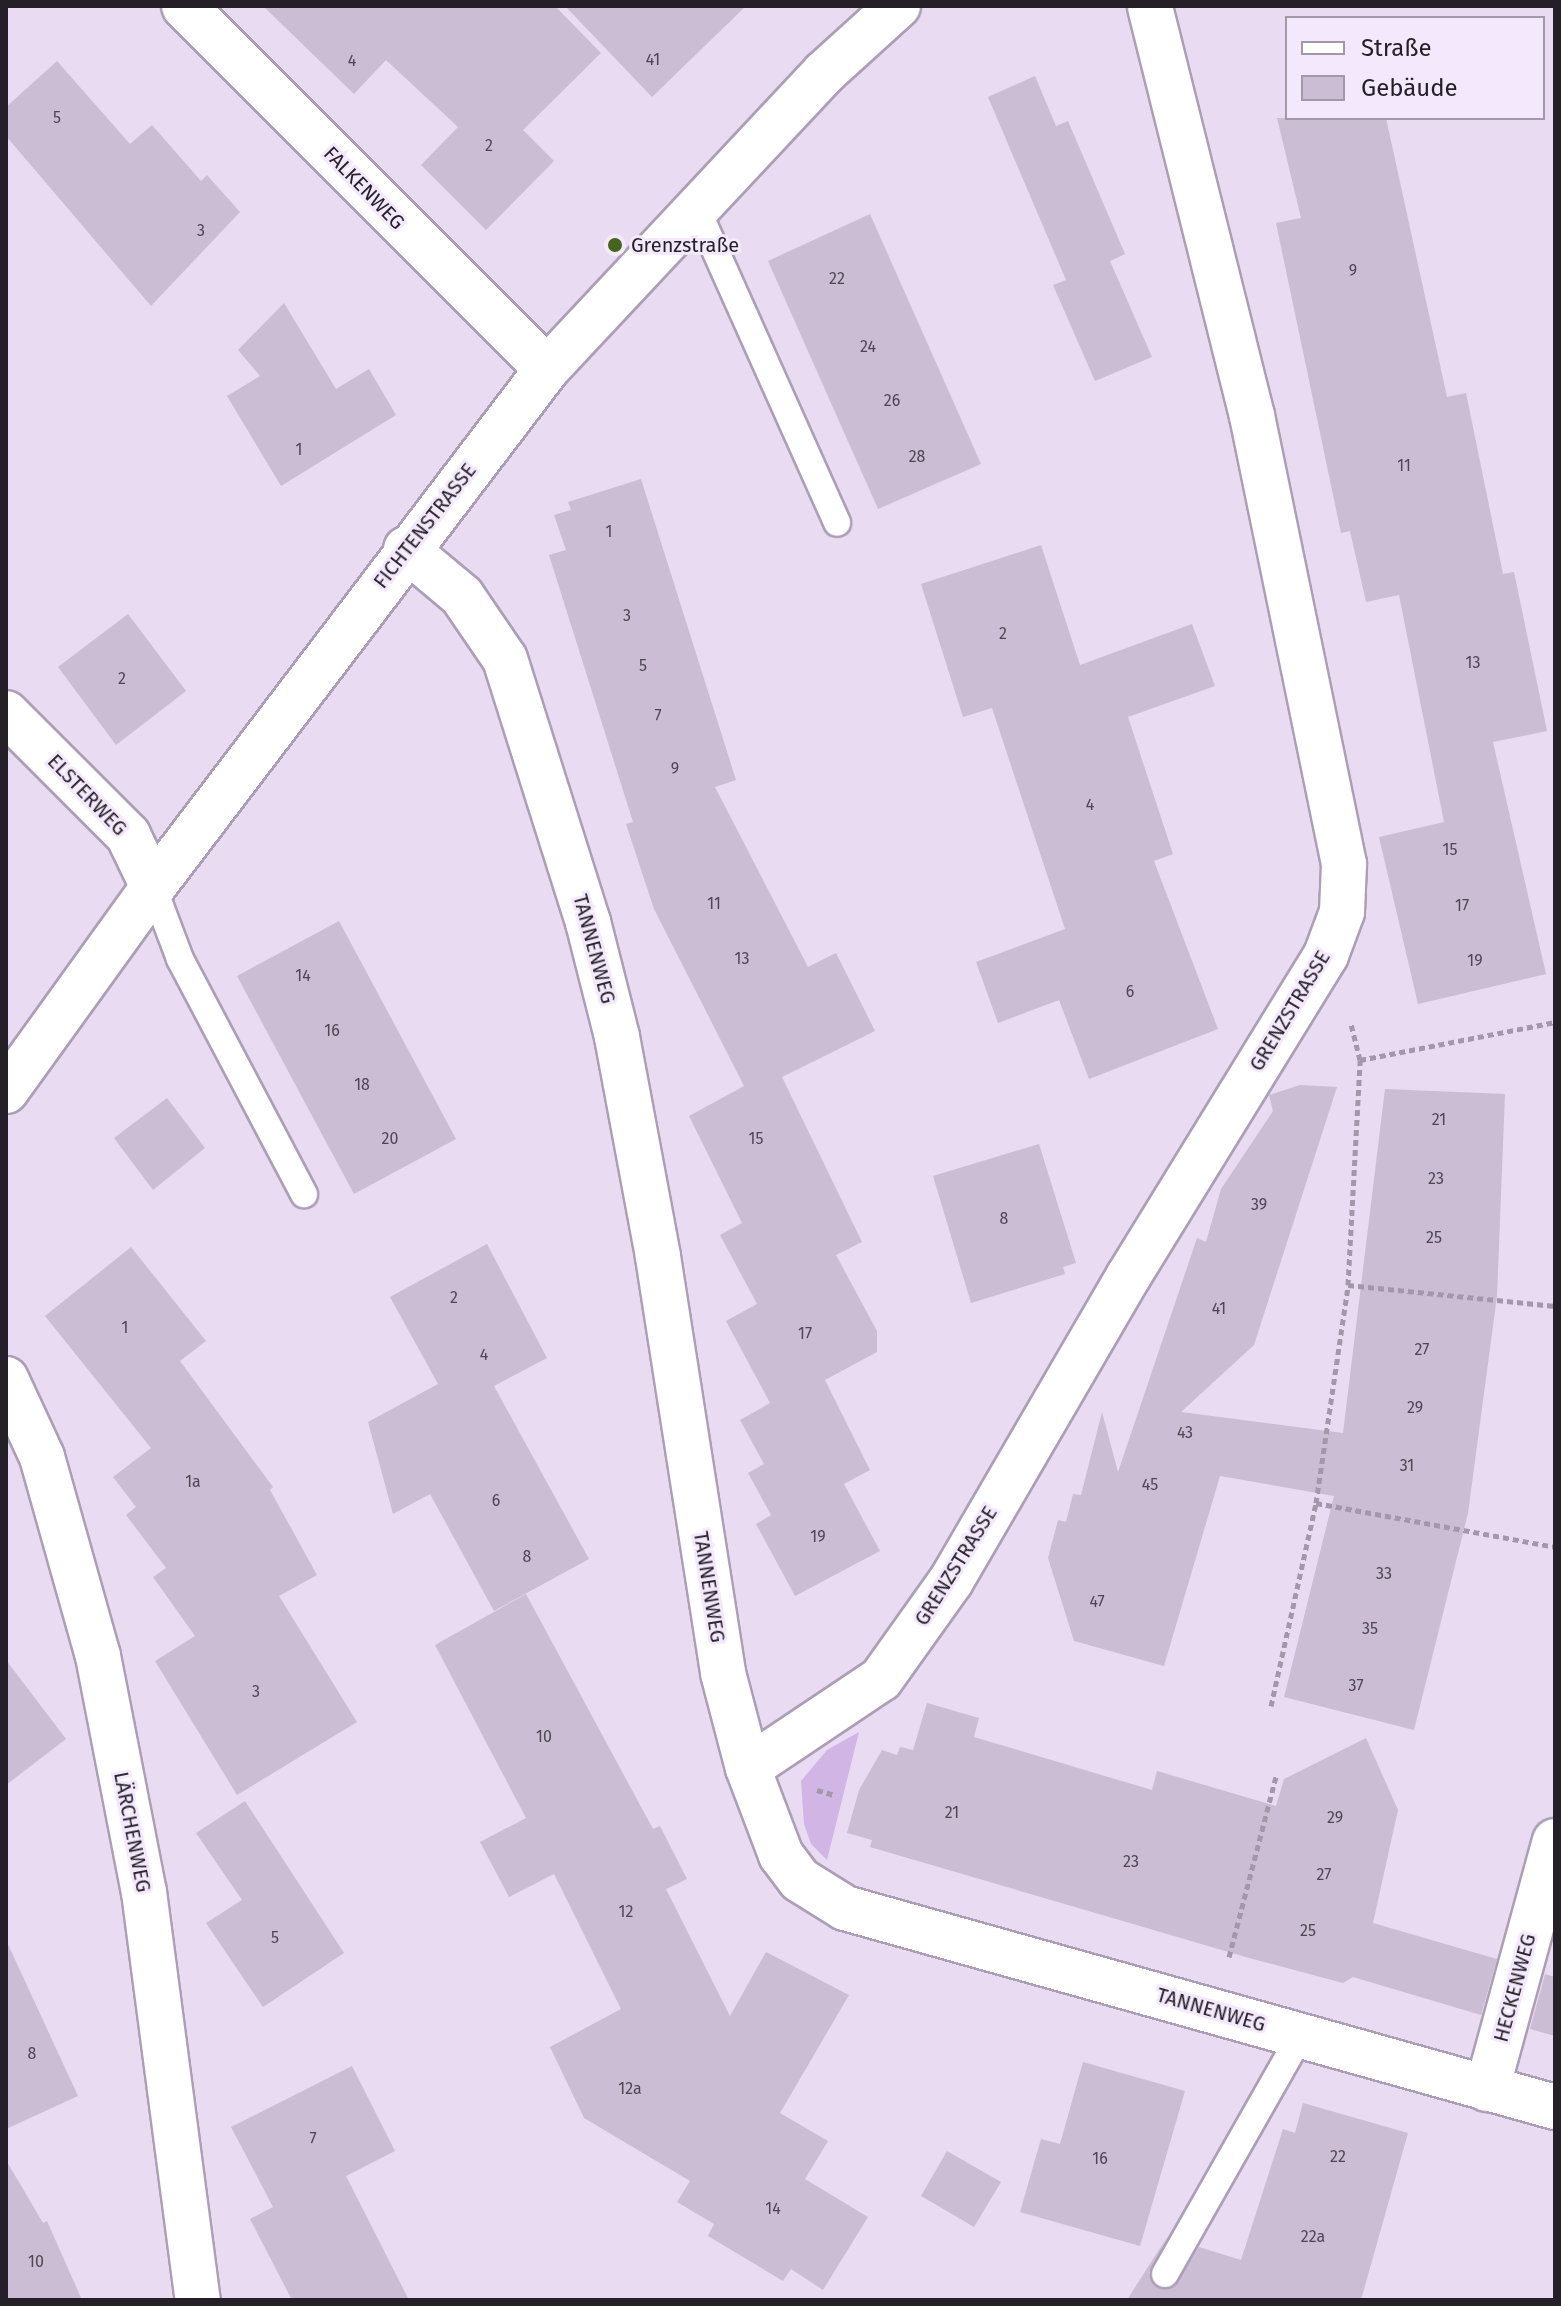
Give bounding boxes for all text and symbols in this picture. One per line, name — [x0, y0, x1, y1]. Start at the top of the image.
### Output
legend — [1285, 16, 1545, 120]
text: Straße — [1361, 34, 1432, 62]
house number: 41 — [646, 50, 660, 70]
house number: 4 — [348, 51, 356, 71]
text: Gebäude — [1361, 74, 1458, 102]
house number: 5 — [53, 108, 61, 128]
house number: 2 — [485, 136, 493, 156]
street label: FALKENWEG — [319, 142, 409, 234]
house number: 3 — [197, 221, 205, 241]
place label: Grenzstraße — [631, 233, 739, 257]
marker: Grenzstraße — [606, 236, 624, 254]
house number: 9 — [1349, 261, 1357, 281]
house number: 22 — [829, 269, 845, 289]
house number: 24 — [860, 337, 876, 357]
house number: 26 — [884, 391, 900, 411]
house number: 1 — [296, 440, 302, 460]
house number: 28 — [909, 447, 925, 467]
house number: 11 — [1397, 456, 1411, 476]
street label: FICHTENSTRASSE — [369, 459, 481, 593]
house number: 1 — [606, 522, 612, 542]
house number: 3 — [623, 606, 631, 626]
house number: 2 — [999, 624, 1007, 644]
house number: 13 — [1466, 653, 1480, 673]
house number: 5 — [639, 656, 647, 676]
house number: 2 — [118, 669, 126, 689]
house number: 7 — [654, 706, 662, 726]
street label: ELSTERWEG — [42, 749, 132, 841]
house number: 9 — [671, 759, 679, 779]
house number: 4 — [1086, 795, 1094, 815]
house number: 15 — [1443, 840, 1457, 860]
street label: TANNENWEG — [568, 892, 620, 1006]
house number: 11 — [707, 894, 721, 914]
house number: 17 — [1455, 896, 1469, 916]
street label: GRENZSTRASSE — [1245, 947, 1335, 1075]
house number: 13 — [735, 949, 749, 969]
house number: 19 — [1467, 951, 1483, 971]
house number: 14 — [295, 966, 311, 986]
house number: 6 — [1126, 982, 1134, 1002]
house number: 16 — [324, 1021, 340, 1041]
house number: 18 — [354, 1075, 370, 1095]
house number: 21 — [1432, 1110, 1446, 1130]
house number: 20 — [382, 1129, 398, 1149]
house number: 15 — [749, 1129, 763, 1149]
house number: 23 — [1428, 1169, 1444, 1189]
house number: 39 — [1251, 1195, 1267, 1215]
house number: 8 — [1000, 1209, 1008, 1229]
house number: 25 — [1426, 1228, 1442, 1248]
house number: 2 — [450, 1288, 458, 1308]
house number: 41 — [1212, 1299, 1226, 1319]
house number: 1 — [122, 1318, 128, 1338]
house number: 17 — [798, 1324, 812, 1344]
house number: 27 — [1415, 1340, 1429, 1360]
house number: 4 — [480, 1345, 488, 1365]
house number: 29 — [1407, 1398, 1423, 1418]
house number: 43 — [1177, 1423, 1193, 1443]
house number: 31 — [1400, 1456, 1414, 1476]
house number: 1a — [185, 1472, 201, 1492]
house number: 45 — [1142, 1475, 1158, 1495]
house number: 6 — [492, 1491, 500, 1511]
street label: GRENZSTRASSE — [910, 1502, 1002, 1630]
house number: 19 — [810, 1527, 826, 1547]
street label: TANNENWEG — [688, 1530, 730, 1644]
house number: 8 — [523, 1547, 531, 1567]
house number: 33 — [1376, 1564, 1392, 1584]
house number: 47 — [1089, 1592, 1105, 1612]
house number: 35 — [1362, 1619, 1378, 1639]
house number: 37 — [1348, 1676, 1364, 1696]
house number: 3 — [252, 1682, 260, 1702]
house number: 10 — [536, 1727, 552, 1747]
street label: LÄRCHENWEG — [109, 1770, 155, 1894]
house number: 21 — [945, 1803, 959, 1823]
house number: 29 — [1327, 1808, 1343, 1828]
house number: 23 — [1123, 1852, 1139, 1872]
house number: 27 — [1317, 1865, 1331, 1885]
house number: 12 — [619, 1902, 633, 1922]
house number: 25 — [1300, 1921, 1316, 1941]
house number: 5 — [271, 1928, 279, 1948]
street label: HECKENWEG — [1489, 1931, 1541, 2045]
street label: TANNENWEG — [1154, 1983, 1268, 2037]
house number: 8 — [28, 2044, 36, 2064]
house number: 12a — [618, 2079, 642, 2099]
house number: 7 — [309, 2129, 317, 2149]
house number: 22 — [1330, 2147, 1346, 2167]
house number: 16 — [1092, 2149, 1108, 2169]
house number: 14 — [765, 2199, 781, 2219]
house number: 22a — [1301, 2227, 1325, 2247]
house number: 10 — [28, 2252, 44, 2272]

